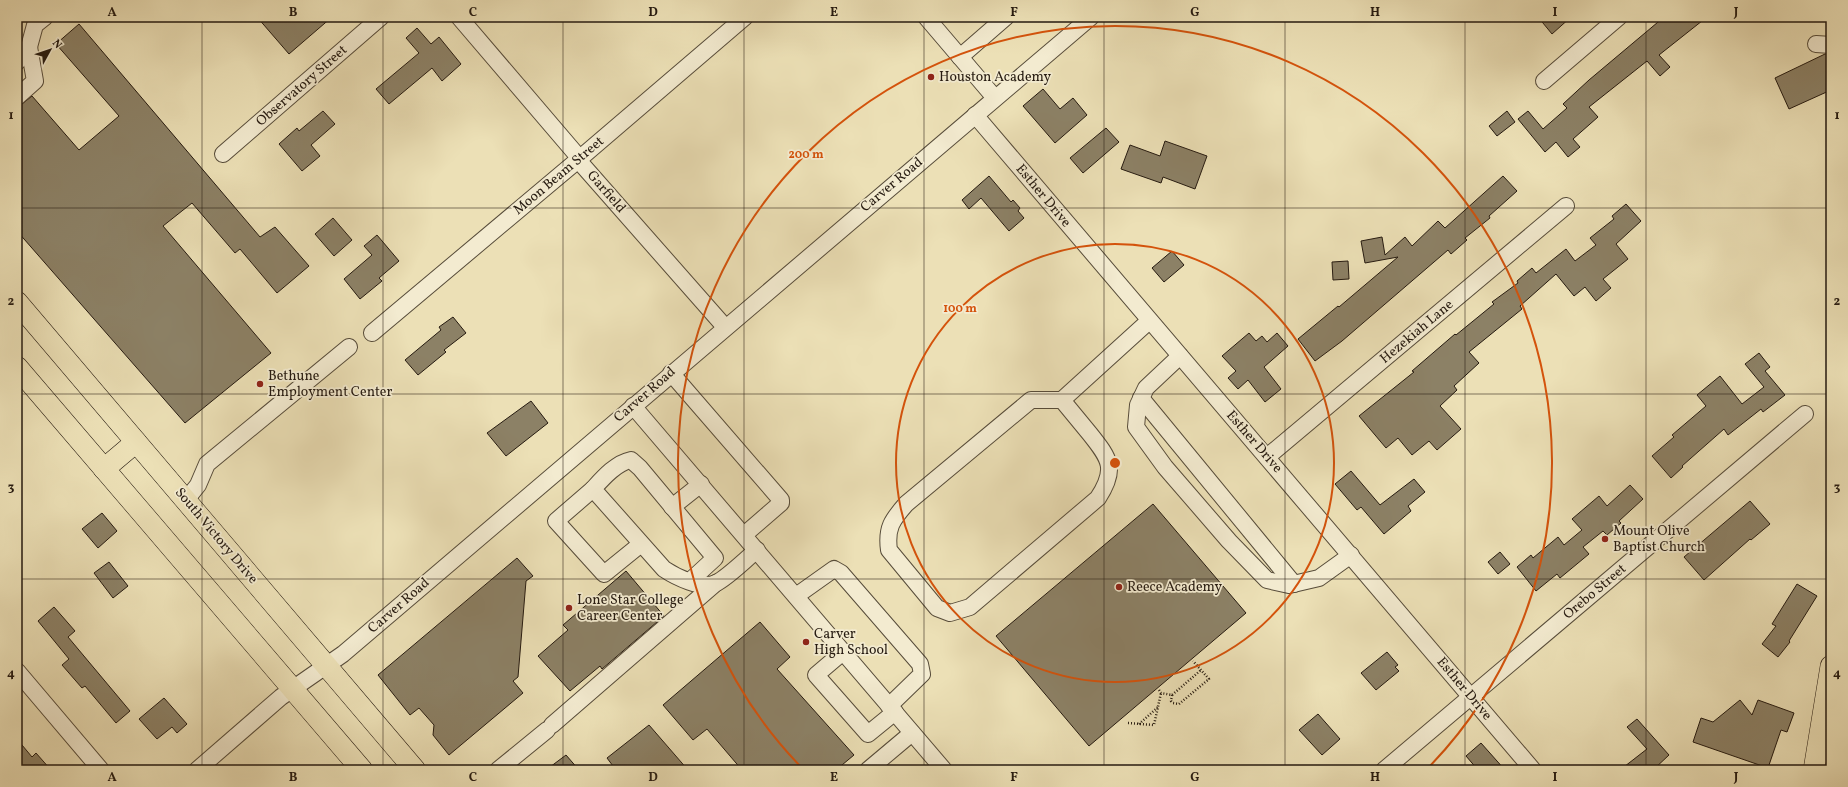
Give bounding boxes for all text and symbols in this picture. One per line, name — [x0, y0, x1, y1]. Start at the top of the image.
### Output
text: A — [107, 4, 117, 22]
text: B — [289, 4, 298, 22]
text: C — [469, 4, 477, 22]
text: D — [648, 4, 658, 22]
text: E — [830, 4, 838, 22]
text: F — [1010, 4, 1018, 22]
text: G — [1190, 4, 1200, 22]
text: H — [1370, 4, 1380, 22]
text: I — [1553, 4, 1558, 22]
text: J — [1733, 4, 1739, 22]
north arrow — [30, 30, 70, 70]
text: N — [48, 37, 65, 52]
street label: Observatory Street — [252, 41, 352, 131]
place label: Houston Academy — [939, 68, 1051, 87]
marker: Houston Academy — [926, 72, 936, 82]
text: 1 — [8, 107, 14, 125]
text: 1 — [1834, 107, 1840, 125]
street label: Moon Beam Street — [510, 132, 608, 220]
text: 200 m — [788, 147, 824, 163]
street label: Carver Road — [857, 153, 927, 217]
street label: Esther Drive — [1011, 160, 1075, 232]
street label: Garfield — [582, 167, 630, 217]
text: 2 — [8, 293, 15, 311]
text: 2 — [1834, 293, 1841, 311]
street label: Hezekiah Lane — [1376, 295, 1458, 368]
text: 100 m — [943, 301, 977, 317]
street label: Carver Road — [610, 363, 680, 427]
place label: Bethune Employment Center — [268, 367, 392, 402]
marker: Bethune Employment Center — [255, 379, 265, 389]
street label: Esther Drive — [1222, 407, 1287, 478]
centre of rings — [1108, 456, 1122, 470]
text: 3 — [8, 479, 15, 497]
text: 3 — [1834, 479, 1841, 497]
street label: South Victory Drive — [170, 484, 262, 588]
place label: Mount Olive Baptist Church — [1613, 522, 1705, 557]
marker: Mount Olive Baptist Church — [1600, 534, 1610, 544]
street label: Orebo Street — [1559, 560, 1631, 624]
street label: Carver Road — [364, 574, 434, 638]
place label: Reece Academy — [1127, 578, 1222, 597]
marker: Reece Academy — [1114, 582, 1124, 592]
place label: Lone Star College Career Center — [577, 591, 684, 626]
marker: Lone Star College Career Center — [564, 603, 574, 613]
place label: Carver High School — [814, 625, 888, 660]
marker: Carver High School — [801, 637, 811, 647]
street label: Esther Drive — [1432, 653, 1496, 725]
text: 4 — [7, 665, 15, 683]
text: 4 — [1833, 665, 1841, 683]
text: A — [107, 769, 117, 787]
text: B — [289, 769, 298, 787]
text: C — [469, 769, 477, 787]
text: D — [648, 769, 658, 787]
text: E — [830, 769, 838, 787]
text: F — [1010, 769, 1018, 787]
text: G — [1190, 769, 1200, 787]
text: H — [1370, 769, 1380, 787]
text: I — [1553, 769, 1558, 787]
text: J — [1733, 769, 1739, 787]

